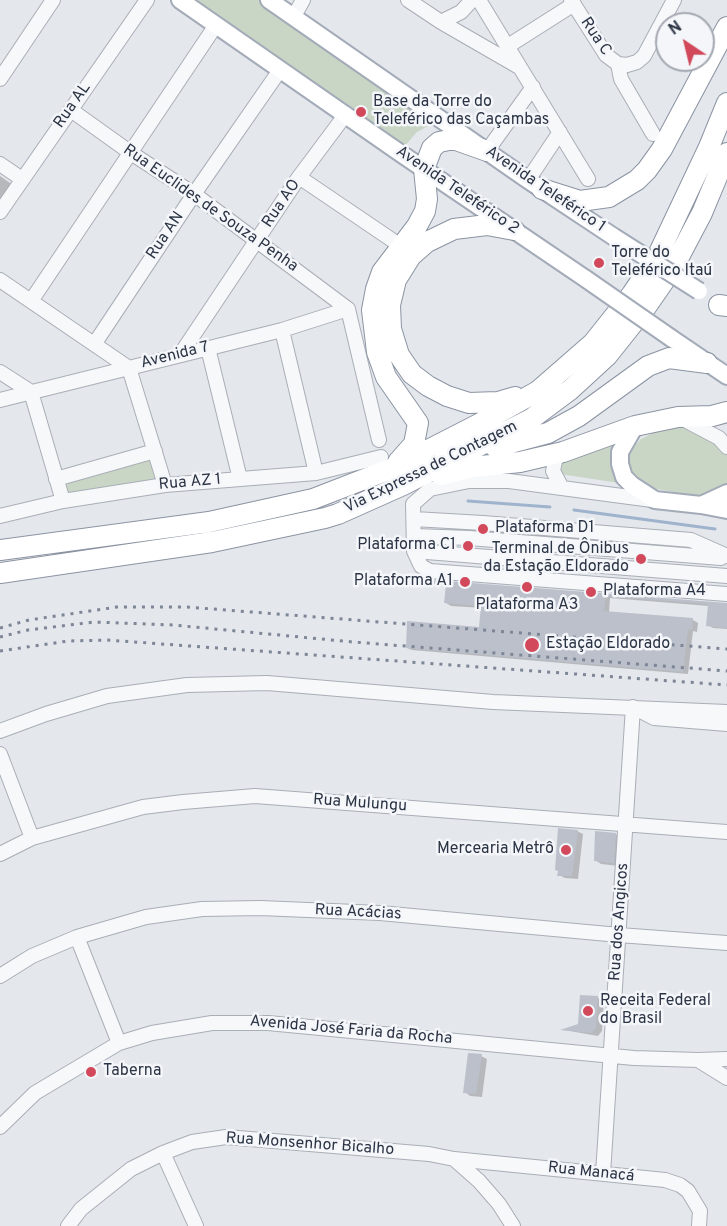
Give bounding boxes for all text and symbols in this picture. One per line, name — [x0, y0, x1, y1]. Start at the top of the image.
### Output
north arrow — [655, 12, 715, 72]
street label: Rua C — [575, 14, 615, 60]
text: N — [665, 17, 686, 40]
street label: Rua AL — [50, 80, 96, 132]
place label: Base da Torre do Teleférico das Caçambas — [373, 93, 549, 131]
marker: Base da Torre do Teleférico das Caçambas — [354, 105, 368, 119]
street label: Rua Euclides de Souza Penha — [119, 141, 301, 277]
street label: Avenida Teleférico 2 — [392, 143, 522, 239]
street label: Avenida Teleférico 1 — [481, 143, 609, 237]
street label: Rua AO — [259, 176, 305, 232]
street label: Rua AN — [143, 208, 189, 264]
place label: Torre do Teleférico Itaú — [611, 244, 712, 282]
marker: Torre do Teleférico Itaú — [592, 256, 606, 270]
street label: Avenida 7 — [139, 338, 211, 374]
street label: Via Expressa de Contagem — [341, 418, 521, 518]
street label: Rua AZ 1 — [158, 471, 222, 495]
place label: Plataforma D1 — [495, 519, 594, 539]
marker: Plataforma D1 — [476, 522, 490, 536]
place label: Plataforma C1 — [357, 536, 456, 556]
marker: Plataforma C1 — [461, 539, 475, 553]
place label: Terminal de Ônibus da Estação Eldorado — [484, 540, 629, 578]
marker: Terminal de Ônibus da Estação Eldorado — [634, 552, 648, 566]
place label: Plataforma A1 — [354, 572, 453, 592]
marker: Plataforma A1 — [458, 575, 472, 589]
marker: Plataforma A3 — [520, 580, 534, 594]
place label: Plataforma A4 — [603, 582, 706, 602]
marker: Plataforma A4 — [584, 585, 598, 599]
place label: Plataforma A3 — [476, 596, 578, 616]
place label: Estação Eldorado — [546, 635, 670, 655]
marker: Estação Eldorado — [523, 636, 541, 654]
street label: Rua Mulungu — [312, 791, 408, 817]
place label: Mercearia Metrô — [437, 840, 554, 860]
marker: Mercearia Metrô — [559, 843, 573, 857]
street label: Rua dos Angicos — [606, 862, 634, 982]
street label: Rua Acácias — [314, 901, 402, 925]
place label: Receita Federal do Brasil — [600, 992, 711, 1030]
marker: Receita Federal do Brasil — [581, 1004, 595, 1018]
street label: Avenida José Faria da Rocha — [249, 1013, 453, 1049]
place label: Taberna — [103, 1062, 161, 1082]
marker: Taberna — [84, 1065, 98, 1079]
street label: Rua Monsenhor Bicalho — [225, 1130, 395, 1160]
street label: Rua Manacá — [547, 1159, 635, 1187]

